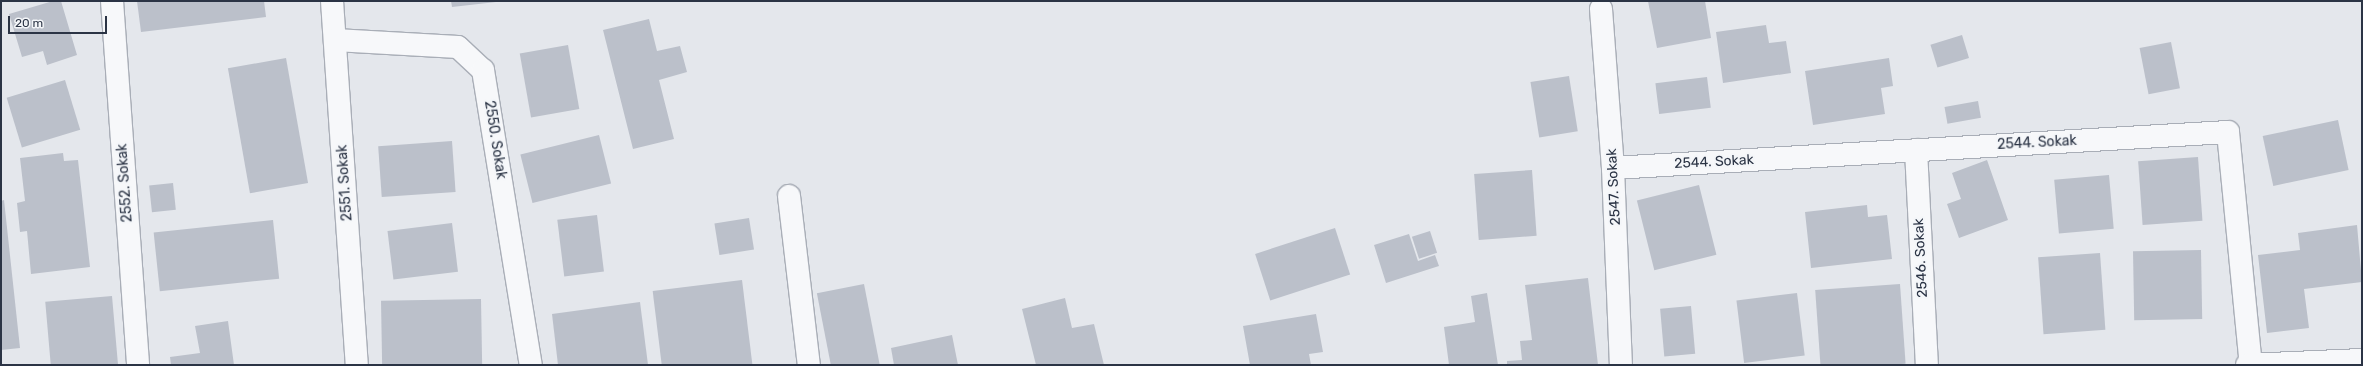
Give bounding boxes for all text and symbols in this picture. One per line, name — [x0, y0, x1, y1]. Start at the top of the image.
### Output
scale bar — [10, 8, 109, 34]
text: 20 m — [15, 16, 43, 30]
street label: 2550. Sokak — [481, 100, 509, 180]
street label: 2544. Sokak — [1997, 133, 2077, 153]
street label: 2552. Sokak — [114, 143, 136, 223]
street label: 2551. Sokak — [334, 144, 356, 222]
street label: 2547. Sokak — [1604, 148, 1624, 226]
street label: 2544. Sokak — [1674, 152, 1754, 172]
street label: 2546. Sokak — [1911, 218, 1931, 298]

